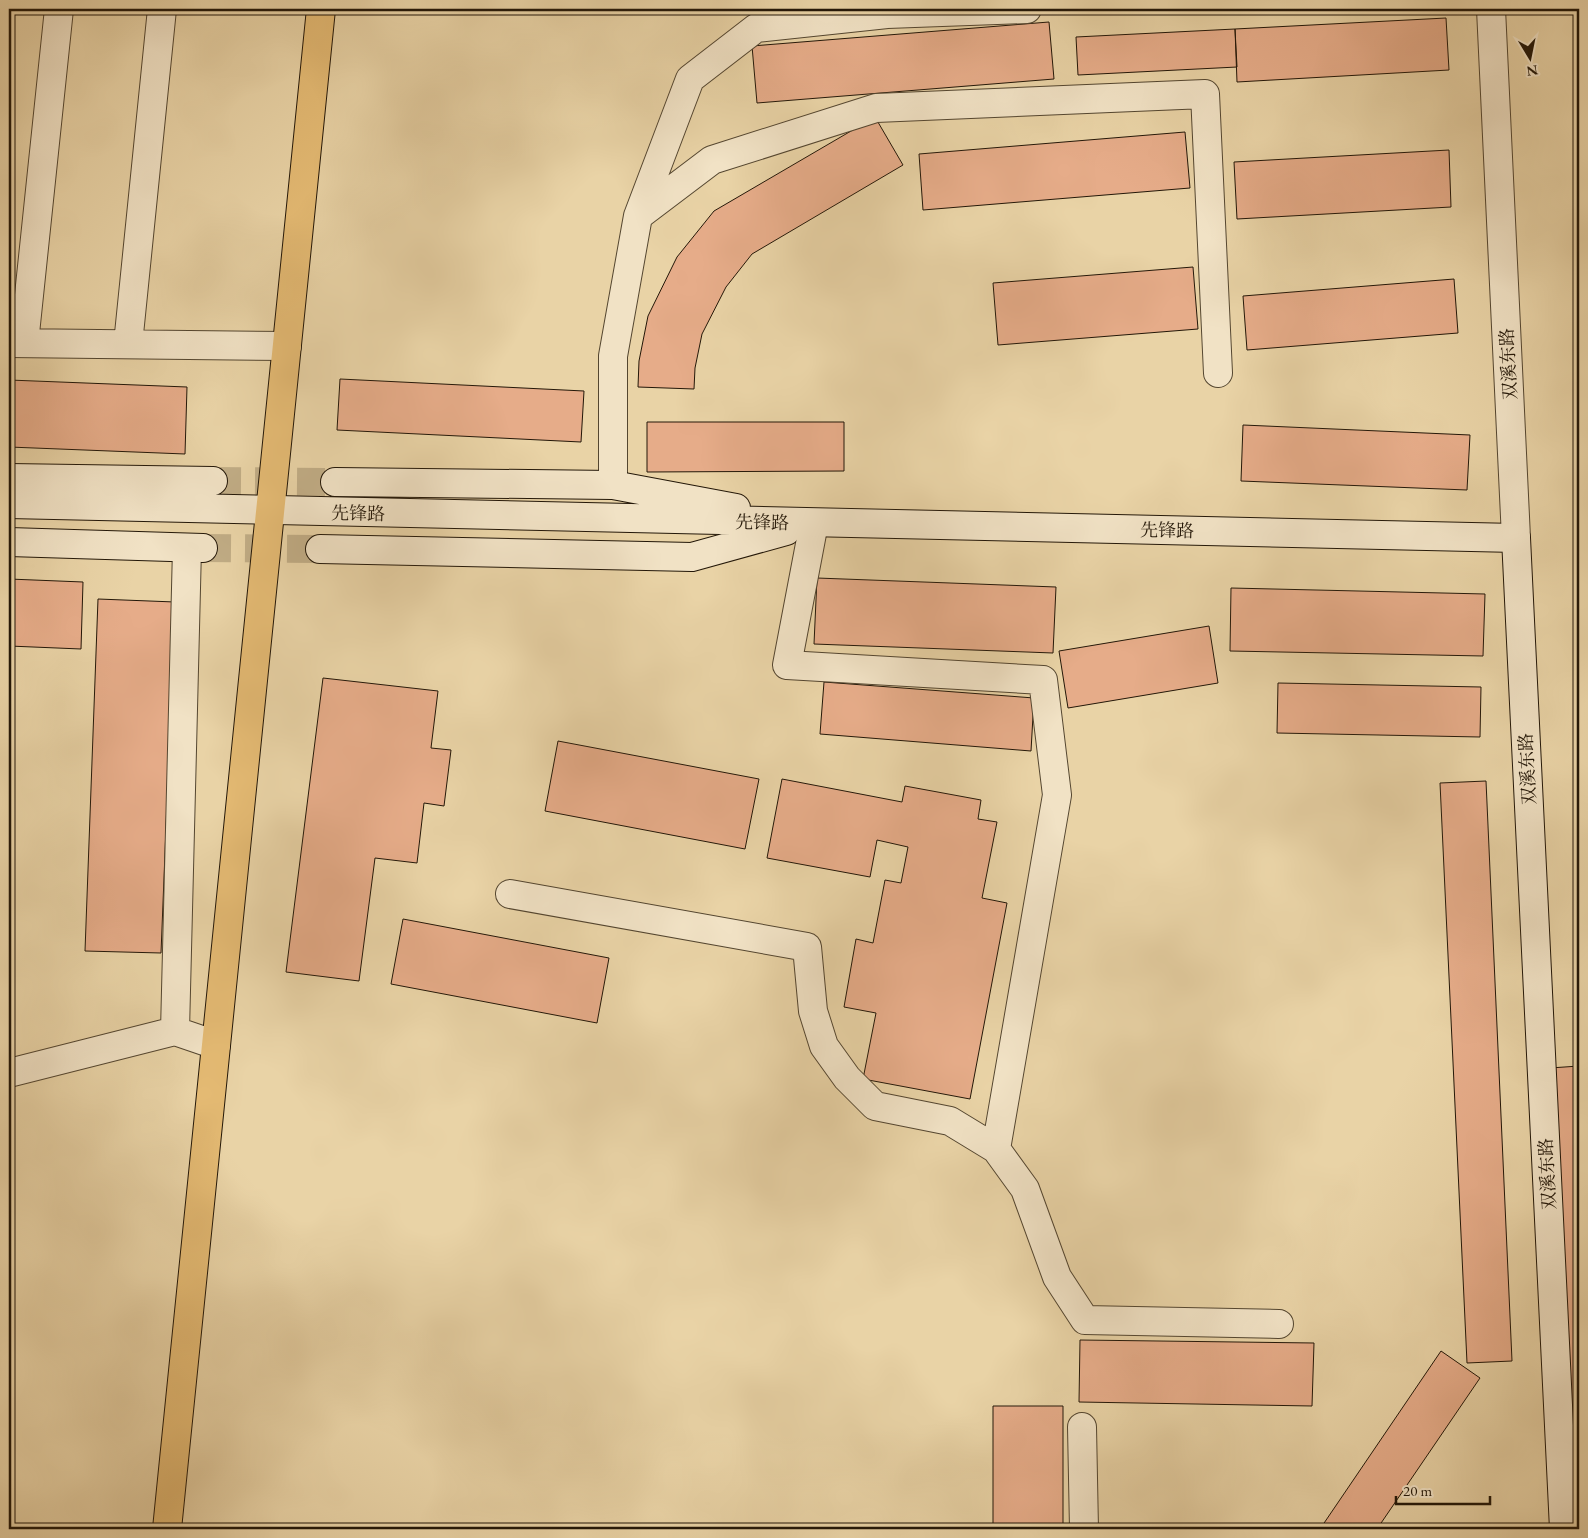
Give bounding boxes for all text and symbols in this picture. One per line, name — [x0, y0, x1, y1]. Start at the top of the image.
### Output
north arrow — [1506, 32, 1556, 82]
text: N — [1524, 61, 1539, 81]
street label: 双溪东路 — [1495, 327, 1521, 401]
street label: 先锋路 — [331, 501, 385, 525]
street label: 先锋路 — [735, 510, 789, 534]
street label: 先锋路 — [1140, 518, 1194, 542]
street label: 双溪东路 — [1514, 732, 1540, 806]
street label: 双溪东路 — [1534, 1137, 1560, 1211]
scale bar — [1396, 1473, 1489, 1505]
text: 20 m — [1403, 1481, 1432, 1500]

